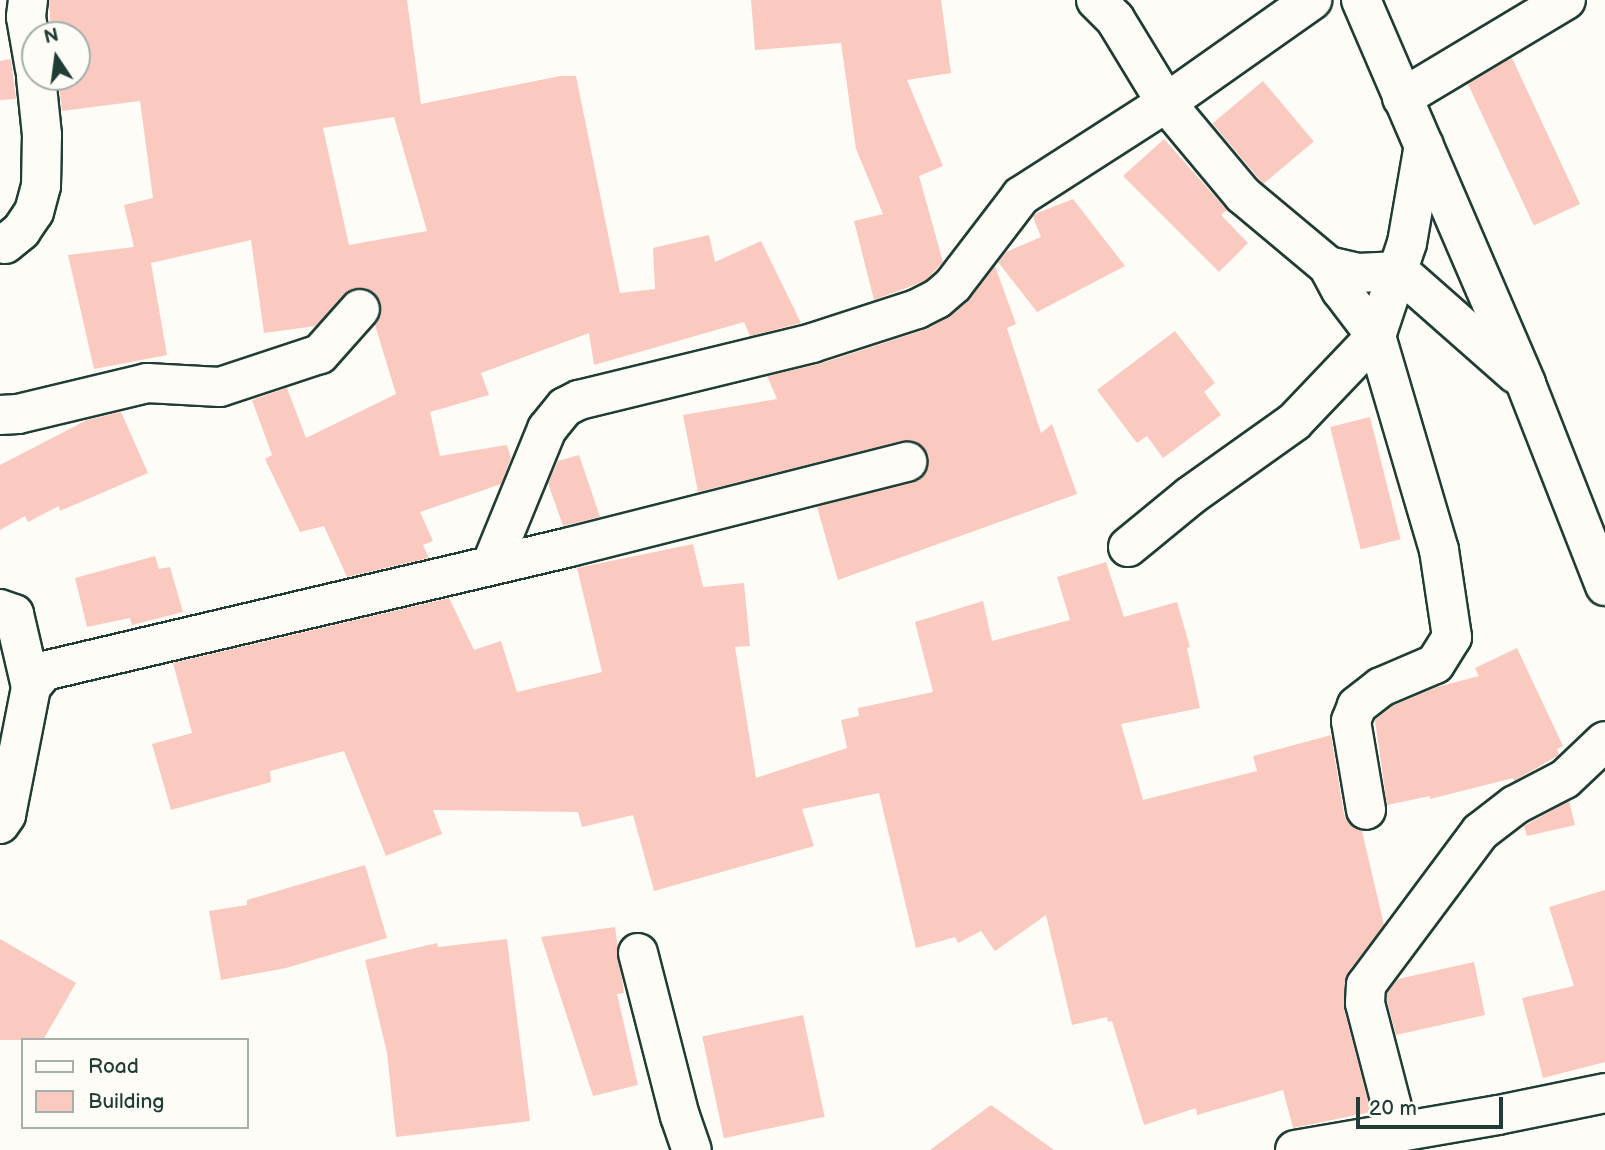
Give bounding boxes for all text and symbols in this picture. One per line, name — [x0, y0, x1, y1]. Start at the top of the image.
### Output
north arrow — [21, 21, 91, 91]
text: N — [42, 24, 61, 50]
legend — [21, 1038, 248, 1129]
text: Road — [88, 1054, 139, 1079]
scale bar — [1360, 1084, 1507, 1128]
text: Building — [88, 1089, 164, 1114]
text: 20 m — [1369, 1096, 1417, 1121]

